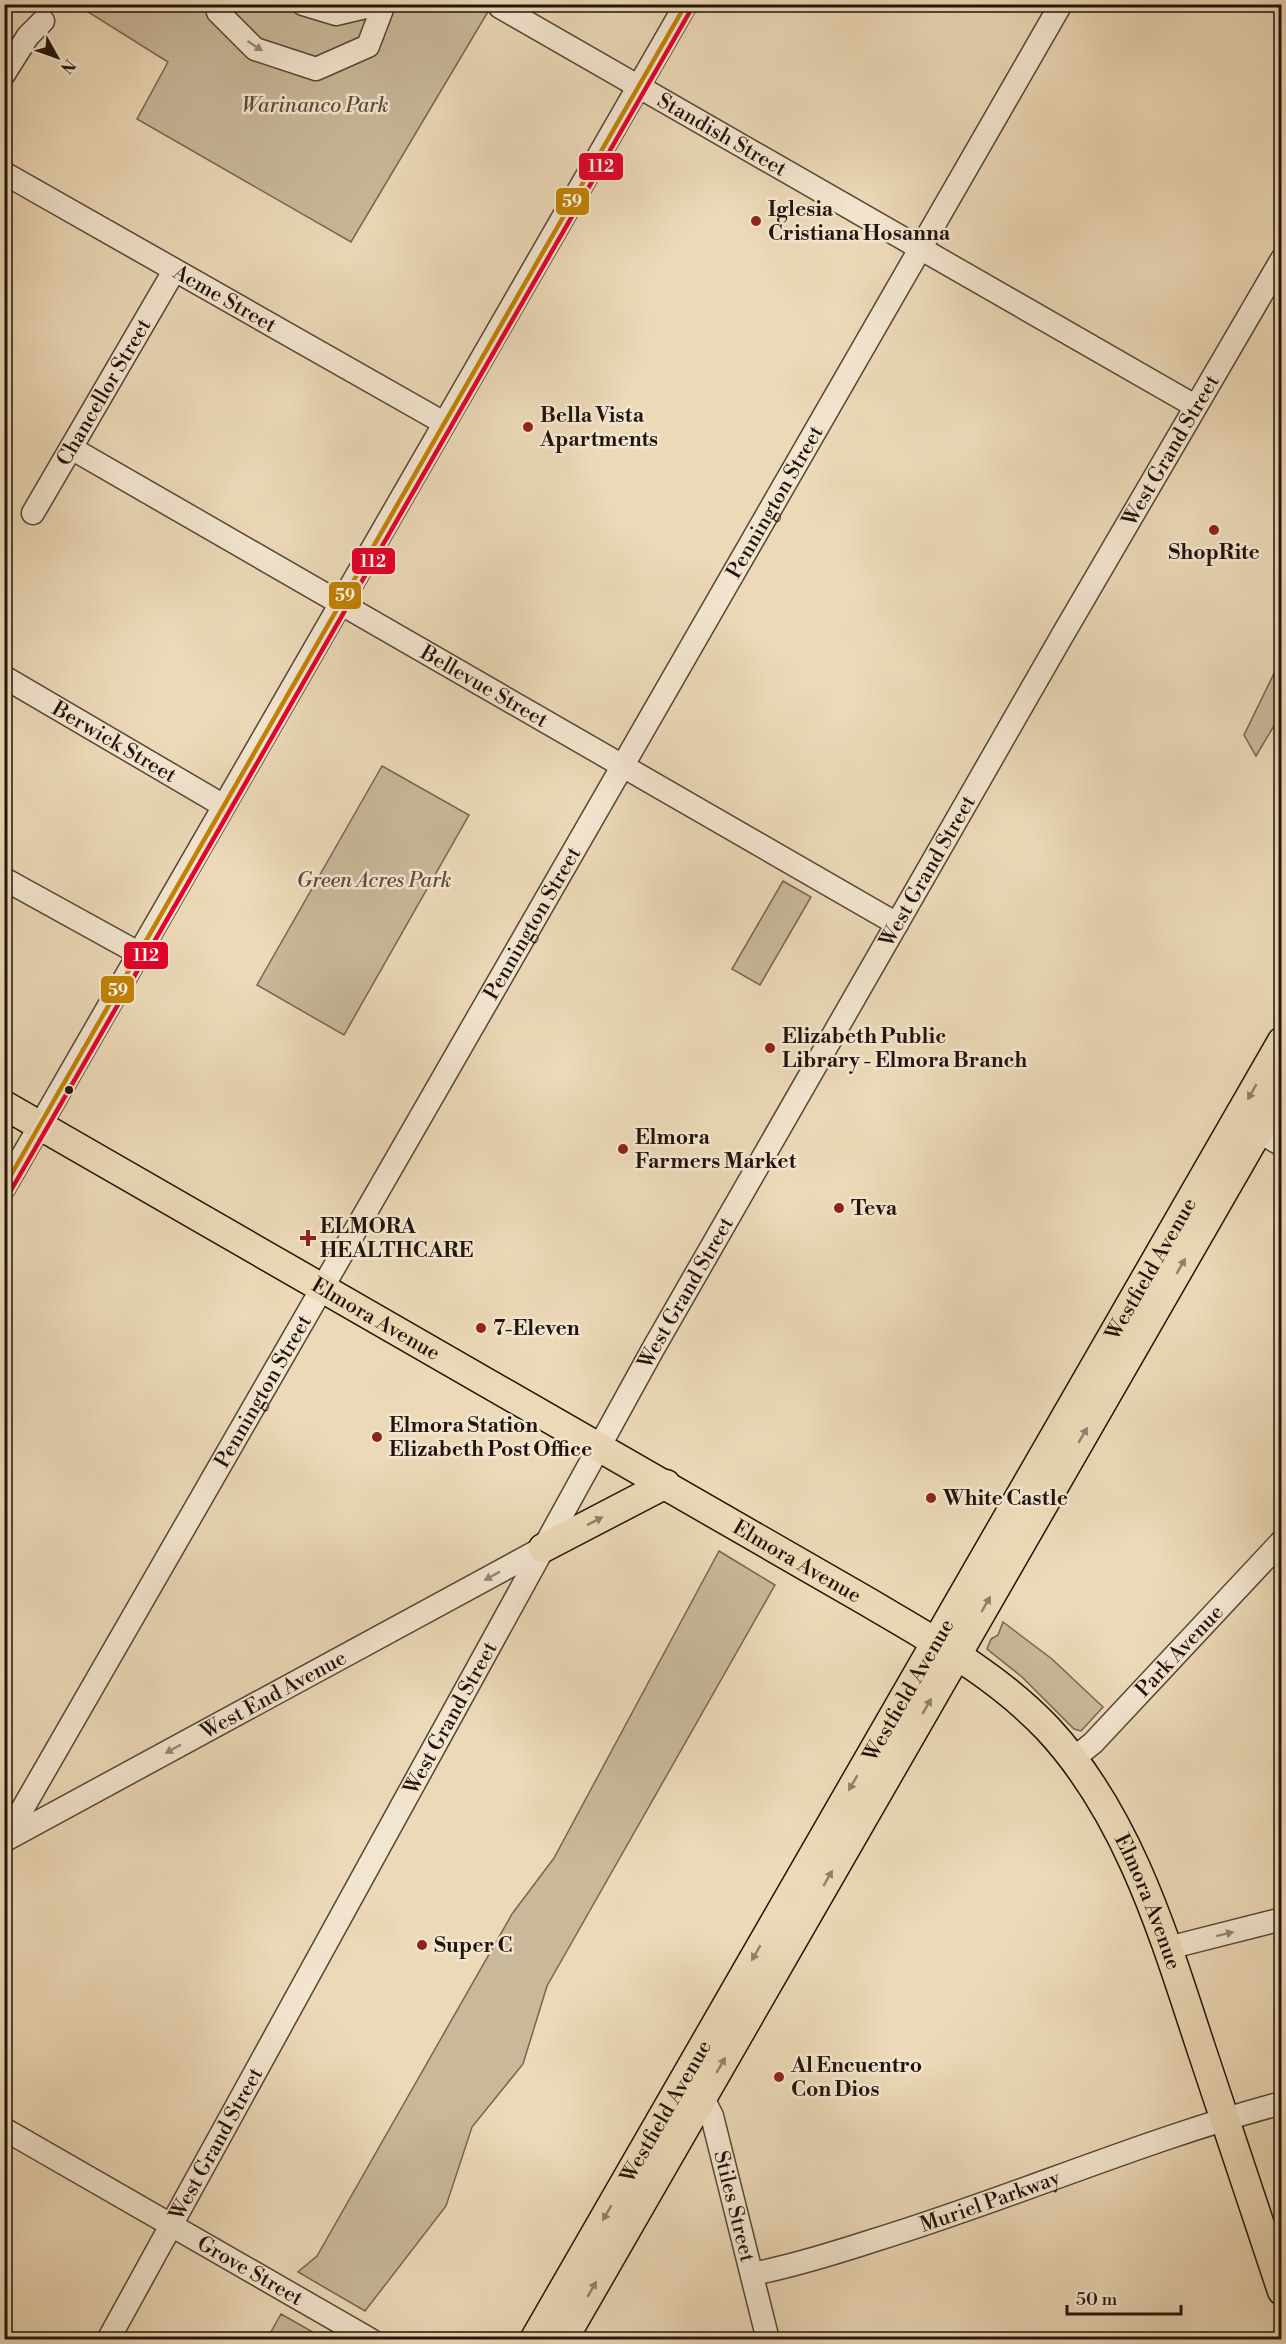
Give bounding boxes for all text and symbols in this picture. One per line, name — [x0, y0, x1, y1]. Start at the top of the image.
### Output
north arrow — [27, 27, 87, 87]
one-way arrow — [247, 40, 263, 52]
text: N — [56, 55, 79, 78]
street label: Standish Street — [652, 88, 791, 183]
park label: Warinanco Park — [242, 93, 389, 119]
line badge: 112 — [578, 152, 624, 181]
text: 112 — [588, 157, 614, 177]
line badge: 59 — [555, 187, 590, 216]
text: 59 — [562, 192, 582, 212]
place label: Iglesia Cristiana Hosanna — [768, 197, 951, 247]
marker: Iglesia Cristiana Hosanna — [749, 214, 763, 228]
street label: Acme Street — [167, 259, 281, 339]
street label: Chancellor Street — [51, 314, 158, 471]
street label: West Grand Street — [1117, 370, 1226, 532]
place label: Bella Vista Apartments — [539, 403, 658, 453]
marker: Bella Vista Apartments — [521, 420, 535, 434]
street label: Pennington Street — [721, 421, 830, 583]
marker: ShopRite — [1207, 523, 1221, 537]
place label: ShopRite — [1168, 540, 1260, 566]
line badge: 112 — [351, 547, 396, 575]
text: 112 — [360, 552, 386, 572]
line badge: 59 — [328, 581, 362, 610]
text: 59 — [335, 586, 355, 606]
street label: Bellevue Street — [415, 640, 553, 734]
street label: Berwick Street — [46, 696, 181, 789]
street label: West Grand Street — [874, 791, 982, 953]
street label: Pennington Street — [479, 842, 587, 1005]
park label: Green Acres Park — [297, 868, 452, 894]
line badge: 112 — [123, 941, 169, 970]
text: 112 — [133, 946, 159, 966]
line badge: 59 — [100, 975, 135, 1004]
text: 59 — [108, 981, 128, 1001]
place label: Elizabeth Public Library - Elmora Branch — [782, 1024, 1027, 1074]
marker: Elizabeth Public Library - Elmora Branch — [763, 1041, 777, 1055]
one-way arrow — [1248, 1083, 1258, 1100]
unlabelled marker — [63, 1084, 75, 1096]
place label: Elmora Farmers Market — [635, 1125, 797, 1175]
marker: Elmora Farmers Market — [616, 1142, 630, 1156]
street label: Westfield Avenue — [1100, 1193, 1203, 1346]
place label: Teva — [851, 1196, 898, 1222]
marker: Teva — [832, 1201, 846, 1215]
street label: West Grand Street — [632, 1212, 740, 1374]
place label: ELMORA HEALTHCARE — [320, 1214, 473, 1264]
marker: ELMORA HEALTHCARE — [301, 1231, 315, 1245]
one-way arrow — [1175, 1258, 1186, 1274]
street label: Elmora Avenue — [306, 1273, 444, 1367]
street label: Pennington Street — [210, 1310, 318, 1473]
place label: 7-Eleven — [493, 1316, 580, 1342]
marker: 7-Eleven — [474, 1321, 488, 1335]
place label: Elmora Station Elizabeth Post Office — [389, 1413, 592, 1463]
one-way arrow — [1078, 1427, 1089, 1443]
marker: Elmora Station Elizabeth Post Office — [370, 1430, 384, 1444]
place label: White Castle — [942, 1486, 1068, 1512]
marker: White Castle — [924, 1491, 938, 1505]
street label: Elmora Avenue — [728, 1515, 866, 1609]
one-way arrow — [587, 1516, 604, 1526]
one-way arrow — [483, 1571, 500, 1581]
one-way arrow — [981, 1595, 991, 1612]
street label: Park Avenue — [1131, 1600, 1230, 1703]
street label: Westfield Avenue — [857, 1615, 960, 1767]
street label: West Grand Street — [398, 1637, 504, 1800]
street label: West End Avenue — [195, 1645, 351, 1746]
one-way arrow — [922, 1697, 932, 1714]
one-way arrow — [164, 1744, 181, 1754]
one-way arrow — [848, 1775, 859, 1791]
street label: Elmora Avenue — [1108, 1830, 1186, 1973]
one-way arrow — [823, 1870, 834, 1886]
one-way arrow — [1215, 1928, 1234, 1938]
place label: Super C — [434, 1933, 512, 1959]
marker: Super C — [415, 1938, 429, 1952]
one-way arrow — [752, 1944, 762, 1961]
street label: Westfield Avenue — [615, 2036, 718, 2189]
place label: Al Encuentro Con Dios — [790, 2053, 922, 2103]
one-way arrow — [715, 2057, 726, 2073]
street label: West Grand Street — [164, 2063, 270, 2226]
marker: Al Encuentro Con Dios — [772, 2070, 786, 2084]
street label: Stiles Street — [707, 2148, 760, 2265]
street label: Muriel Parkway — [917, 2165, 1065, 2239]
one-way arrow — [602, 2205, 612, 2222]
street label: Grove Street — [192, 2231, 308, 2312]
scale bar — [1067, 2278, 1181, 2316]
one-way arrow — [587, 2280, 597, 2297]
text: 50 m — [1076, 2288, 1118, 2311]

